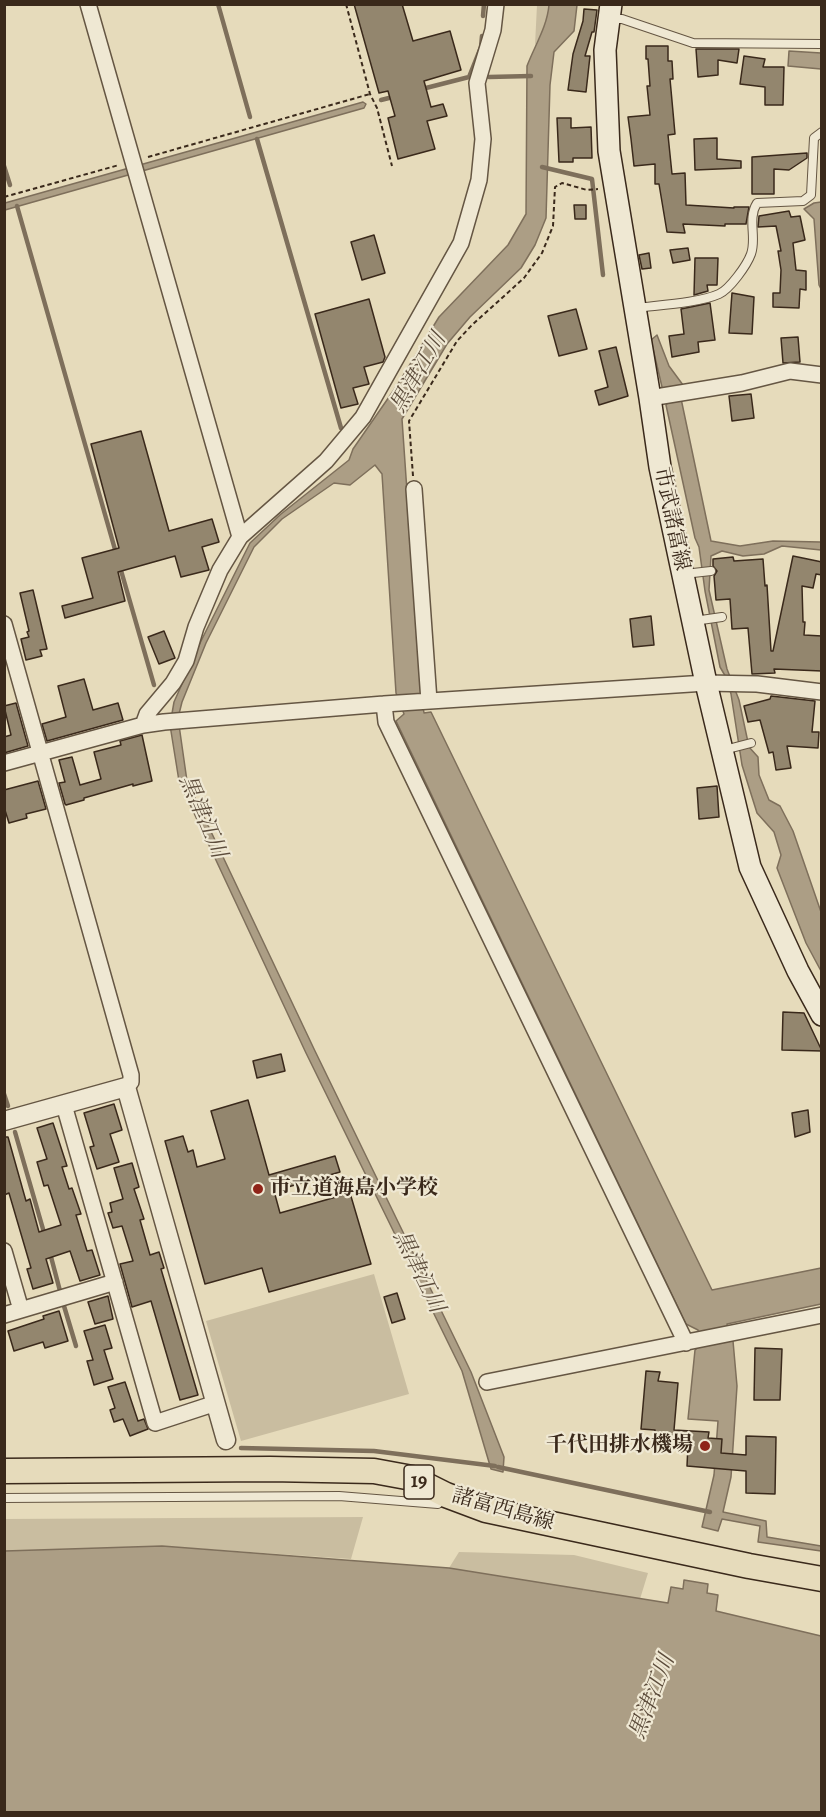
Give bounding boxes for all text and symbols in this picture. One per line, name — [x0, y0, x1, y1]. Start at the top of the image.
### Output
water label: 黒津江川 — [386, 328, 452, 418]
street label: 市武諸富線 — [648, 465, 694, 573]
water label: 黒津江川 — [173, 771, 231, 863]
place label: 市立道海島小学校 — [270, 1176, 438, 1202]
marker: 市立道海島小学校 — [251, 1182, 265, 1196]
water label: 黒津江川 — [387, 1227, 449, 1317]
place label: 千代田排水機場 — [546, 1433, 693, 1459]
marker: 千代田排水機場 — [698, 1439, 712, 1453]
road number: 19 — [404, 1465, 434, 1499]
street label: 諸富西島線 — [449, 1483, 557, 1537]
water label: 黒津江川 — [625, 1651, 681, 1743]

